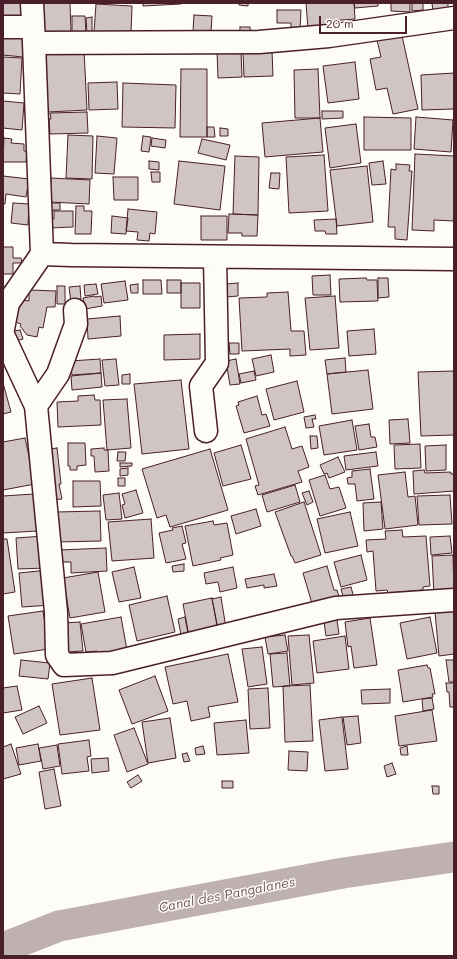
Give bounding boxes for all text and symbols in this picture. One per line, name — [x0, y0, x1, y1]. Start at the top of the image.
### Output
scale bar — [321, 8, 409, 34]
text: 20 m — [326, 15, 354, 31]
water label: Canal des Pangalanes — [157, 874, 297, 916]

